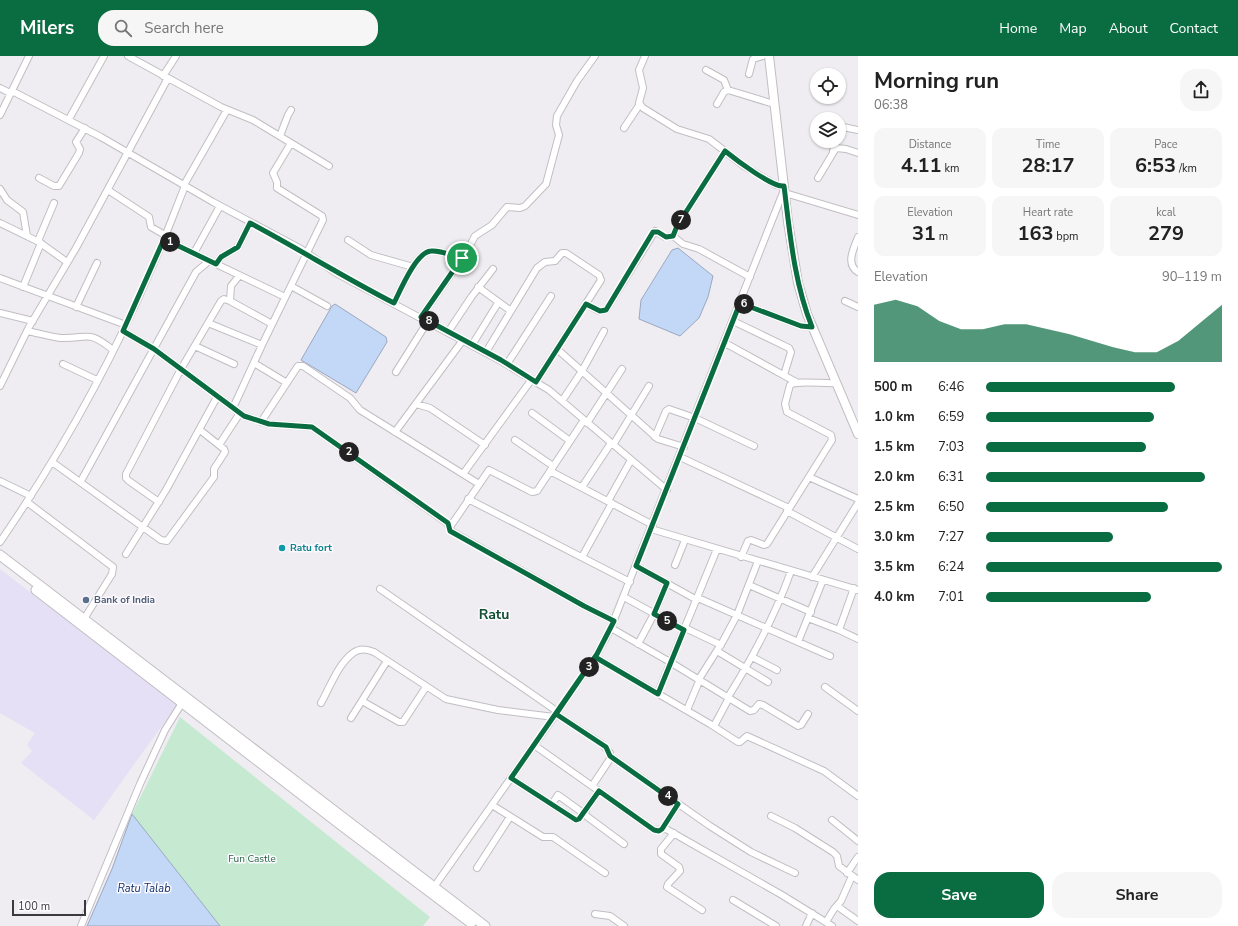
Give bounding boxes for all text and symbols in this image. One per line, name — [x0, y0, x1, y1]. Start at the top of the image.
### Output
search box — [98, 10, 378, 46]
text: Milers — [20, 15, 74, 41]
icon: search — [112, 17, 134, 39]
text: Search here — [144, 18, 224, 38]
text: Home — [999, 19, 1037, 38]
text: Map — [1059, 19, 1087, 38]
text: About — [1109, 19, 1148, 38]
text: Contact — [1170, 19, 1218, 38]
text: Morning run — [874, 66, 999, 96]
map controls — [810, 68, 846, 148]
button: locate — [810, 68, 846, 104]
button: share — [1180, 69, 1222, 111]
text: 06:38 — [874, 96, 908, 114]
button: layers — [810, 112, 846, 148]
text: Distance — [909, 137, 951, 152]
text: Time — [1036, 137, 1060, 152]
text: Pace — [1154, 137, 1178, 152]
text: 4.11 — [901, 152, 942, 179]
text: 28:17 — [1022, 152, 1074, 179]
text: 6:53 — [1135, 152, 1176, 179]
text: km — [942, 161, 959, 176]
text: /km — [1176, 161, 1197, 176]
text: Elevation — [907, 205, 953, 220]
text: Heart rate — [1023, 205, 1073, 220]
text: kcal — [1156, 205, 1176, 220]
pin: 7 — [671, 210, 691, 230]
text: 7 — [678, 212, 684, 227]
text: 31 — [912, 220, 936, 247]
text: 163 — [1017, 220, 1053, 247]
text: 279 — [1148, 220, 1184, 247]
text: m — [936, 229, 948, 244]
text: bpm — [1053, 229, 1079, 244]
pin: 1 — [160, 232, 180, 252]
text: 1 — [167, 234, 173, 249]
pin — [445, 241, 479, 275]
icon: arrive — [451, 247, 473, 269]
text: Elevation — [874, 268, 928, 286]
text: 90–119 m — [1162, 268, 1222, 286]
pin: 6 — [734, 294, 754, 314]
text: 6 — [741, 296, 747, 311]
pin: 8 — [419, 311, 439, 331]
text: 8 — [426, 313, 432, 328]
text: 500 m — [874, 378, 912, 396]
text: 6:46 — [938, 378, 964, 396]
text: 1.0 km — [874, 408, 915, 426]
text: 6:59 — [938, 408, 964, 426]
text: 1.5 km — [874, 438, 915, 456]
text: 7:03 — [938, 438, 964, 456]
pin: 2 — [339, 442, 359, 462]
text: 2 — [346, 444, 352, 459]
text: 2.0 km — [874, 468, 915, 486]
text: 6:31 — [938, 468, 964, 486]
text: 2.5 km — [874, 498, 915, 516]
text: 6:50 — [938, 498, 964, 516]
text: 3.0 km — [874, 528, 915, 546]
text: 7:27 — [938, 528, 964, 546]
place label: Ratu fort — [290, 541, 332, 555]
marker: Ratu fort — [277, 543, 287, 553]
text: 3.5 km — [874, 558, 915, 576]
text: 6:24 — [938, 558, 964, 576]
text: 4.0 km — [874, 588, 915, 606]
text: 7:01 — [938, 588, 964, 606]
place label: Bank of India — [94, 593, 155, 607]
marker: Bank of India — [81, 595, 91, 605]
district label: Ratu — [479, 605, 509, 624]
pin: 5 — [657, 611, 677, 631]
text: 5 — [664, 613, 670, 628]
pin: 3 — [579, 657, 599, 677]
text: 3 — [586, 659, 592, 674]
pin: 4 — [658, 786, 678, 806]
text: 4 — [665, 788, 671, 803]
park label: Fun Castle — [228, 852, 276, 866]
button: Save — [874, 872, 1044, 918]
button: Share — [1052, 872, 1222, 918]
water label: Ratu Talab — [117, 881, 171, 896]
scale bar — [12, 898, 86, 917]
text: 100 m — [18, 899, 50, 914]

